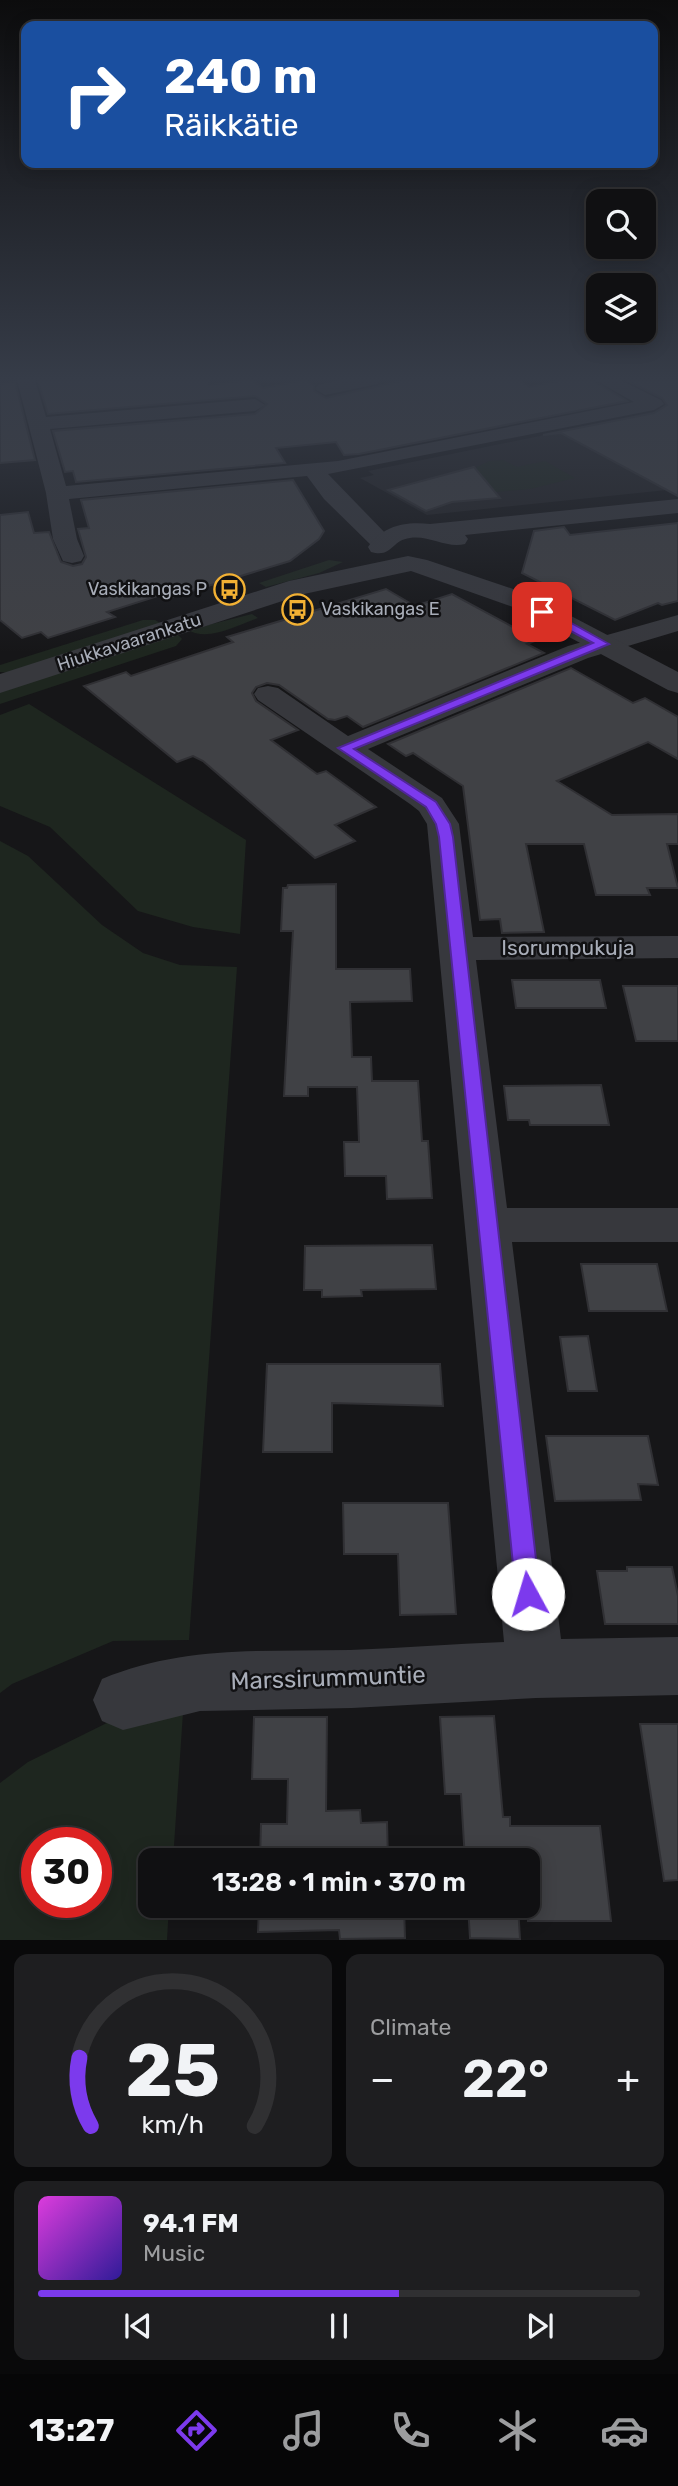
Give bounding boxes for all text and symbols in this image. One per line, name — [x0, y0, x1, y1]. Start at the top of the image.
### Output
text: 240 m — [164, 47, 318, 105]
icon: right — [49, 49, 140, 140]
text: Räikkätie — [164, 106, 299, 144]
map controls — [586, 189, 656, 343]
button: search — [586, 189, 656, 259]
button: layers — [586, 273, 656, 343]
bus stop icon: Vaskikangas P — [213, 572, 247, 606]
place label: Vaskikangas P — [88, 578, 207, 600]
pin — [512, 582, 572, 642]
bus stop icon: Vaskikangas E — [281, 592, 315, 626]
icon: arrive — [523, 593, 561, 631]
place label: Vaskikangas E — [321, 598, 440, 620]
street label: Hiukkavaarankatu — [54, 608, 204, 676]
street label: Isorumpukuja — [501, 935, 635, 960]
position arrow — [491, 1557, 565, 1631]
street label: Marssirummuntie — [230, 1661, 426, 1695]
speed limit sign: 30 — [21, 1827, 112, 1918]
text: 13:28 · 1 min · 370 m — [212, 1867, 466, 1898]
text: Climate — [370, 2013, 451, 2041]
text: 25 — [126, 2029, 220, 2115]
text: 22° — [462, 2048, 549, 2110]
text: − — [370, 2056, 395, 2102]
text: + — [616, 2056, 640, 2102]
text: km/h — [142, 2110, 204, 2139]
text: 94.1 FM — [143, 2208, 239, 2239]
text: Music — [143, 2239, 205, 2267]
icon: previous — [119, 2307, 157, 2345]
icon: pause — [320, 2307, 358, 2345]
icon: next — [521, 2307, 559, 2345]
icon: directions — [172, 2406, 221, 2455]
icon: music — [279, 2406, 328, 2455]
icon: phone — [386, 2406, 435, 2455]
icon: climate — [493, 2406, 542, 2455]
icon: car — [600, 2406, 649, 2455]
text: 13:27 — [29, 2411, 114, 2449]

